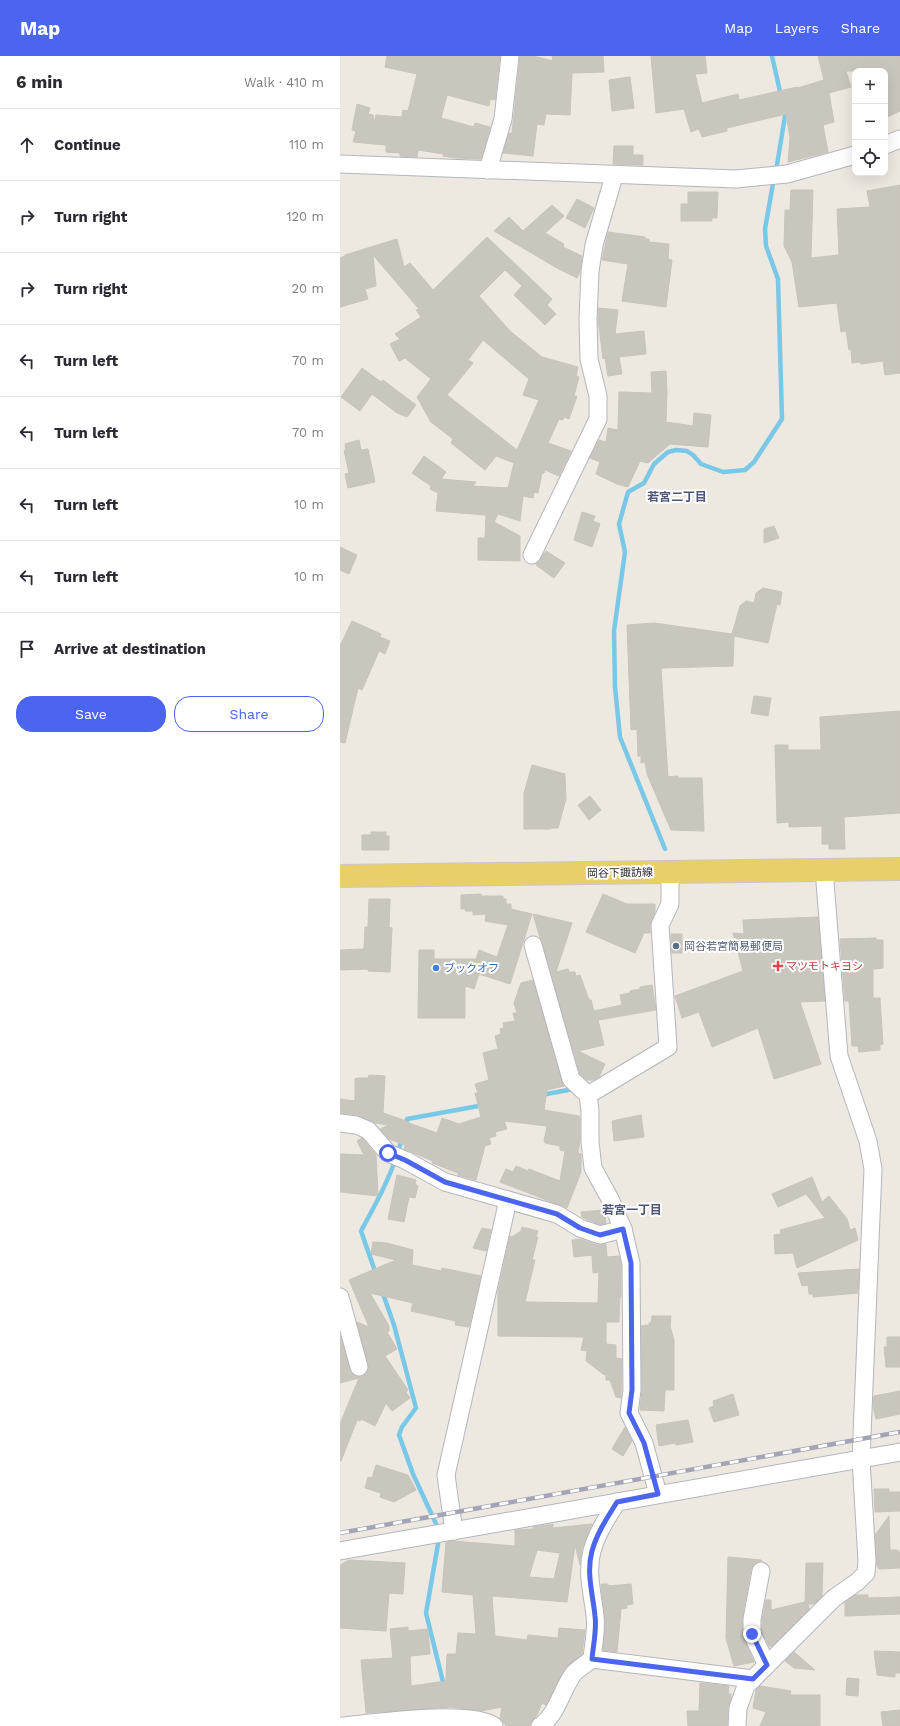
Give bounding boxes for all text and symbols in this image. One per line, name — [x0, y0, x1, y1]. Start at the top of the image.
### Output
text: Map — [20, 17, 60, 40]
text: Map — [724, 20, 753, 36]
text: Layers — [775, 20, 819, 36]
text: Share — [841, 20, 880, 36]
map controls — [852, 68, 888, 176]
button: + — [852, 68, 888, 104]
text: 6 min — [16, 72, 63, 92]
text: Walk · 410 m — [244, 75, 324, 90]
button: − — [852, 104, 888, 140]
icon: ahead — [16, 134, 38, 156]
text: Continue — [54, 136, 121, 154]
text: 110 m — [289, 137, 324, 152]
button: locate — [852, 140, 888, 176]
icon: right — [16, 206, 38, 228]
text: Turn right — [54, 208, 127, 226]
text: 120 m — [286, 209, 324, 224]
icon: right — [16, 278, 38, 300]
text: Turn right — [54, 280, 127, 298]
text: 20 m — [292, 281, 324, 296]
icon: left — [16, 350, 38, 372]
text: Turn left — [54, 352, 118, 370]
text: 70 m — [292, 353, 324, 368]
icon: left — [16, 422, 38, 444]
text: Turn left — [54, 424, 118, 442]
text: 70 m — [292, 425, 324, 440]
district label: 若宮二丁目 — [647, 490, 707, 504]
icon: left — [16, 494, 38, 516]
text: Turn left — [54, 496, 118, 514]
text: 10 m — [294, 497, 324, 512]
icon: left — [16, 566, 38, 588]
text: Turn left — [54, 568, 118, 586]
text: 10 m — [294, 569, 324, 584]
icon: arrive — [16, 638, 38, 660]
text: Arrive at destination — [54, 640, 206, 658]
button: Save — [16, 696, 166, 732]
button: Share — [174, 696, 324, 732]
street label: 岡谷下諏訪線 — [587, 866, 653, 880]
place label: 岡谷若宮簡易郵便局 — [684, 940, 783, 953]
marker: 岡谷若宮簡易郵便局 — [671, 941, 681, 951]
place label: マツモトキヨシ — [786, 960, 863, 973]
marker: マツモトキヨシ — [773, 961, 783, 971]
place label: ブックオフ — [444, 962, 499, 975]
marker: ブックオフ — [431, 963, 441, 973]
route start — [379, 1144, 397, 1162]
district label: 若宮一丁目 — [602, 1203, 662, 1217]
route end — [743, 1625, 761, 1643]

